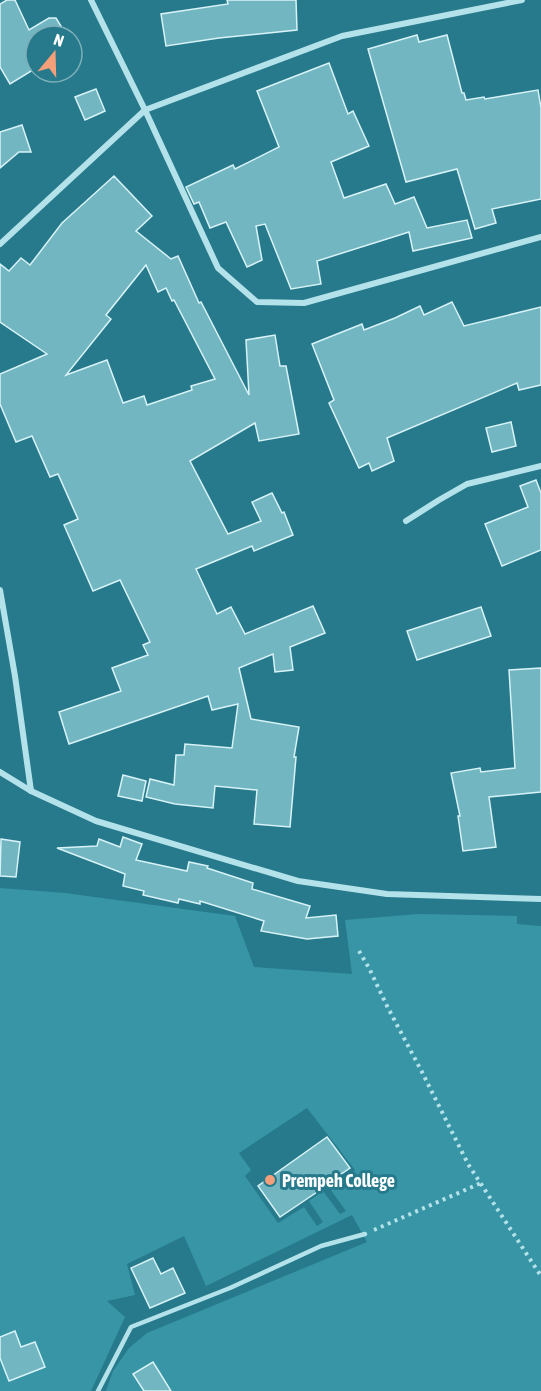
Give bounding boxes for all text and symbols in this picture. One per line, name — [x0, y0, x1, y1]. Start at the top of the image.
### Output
north arrow — [24, 24, 84, 84]
text: N — [51, 30, 66, 50]
place label: Prempeh College — [282, 1170, 395, 1191]
marker: Prempeh College — [263, 1173, 277, 1187]

